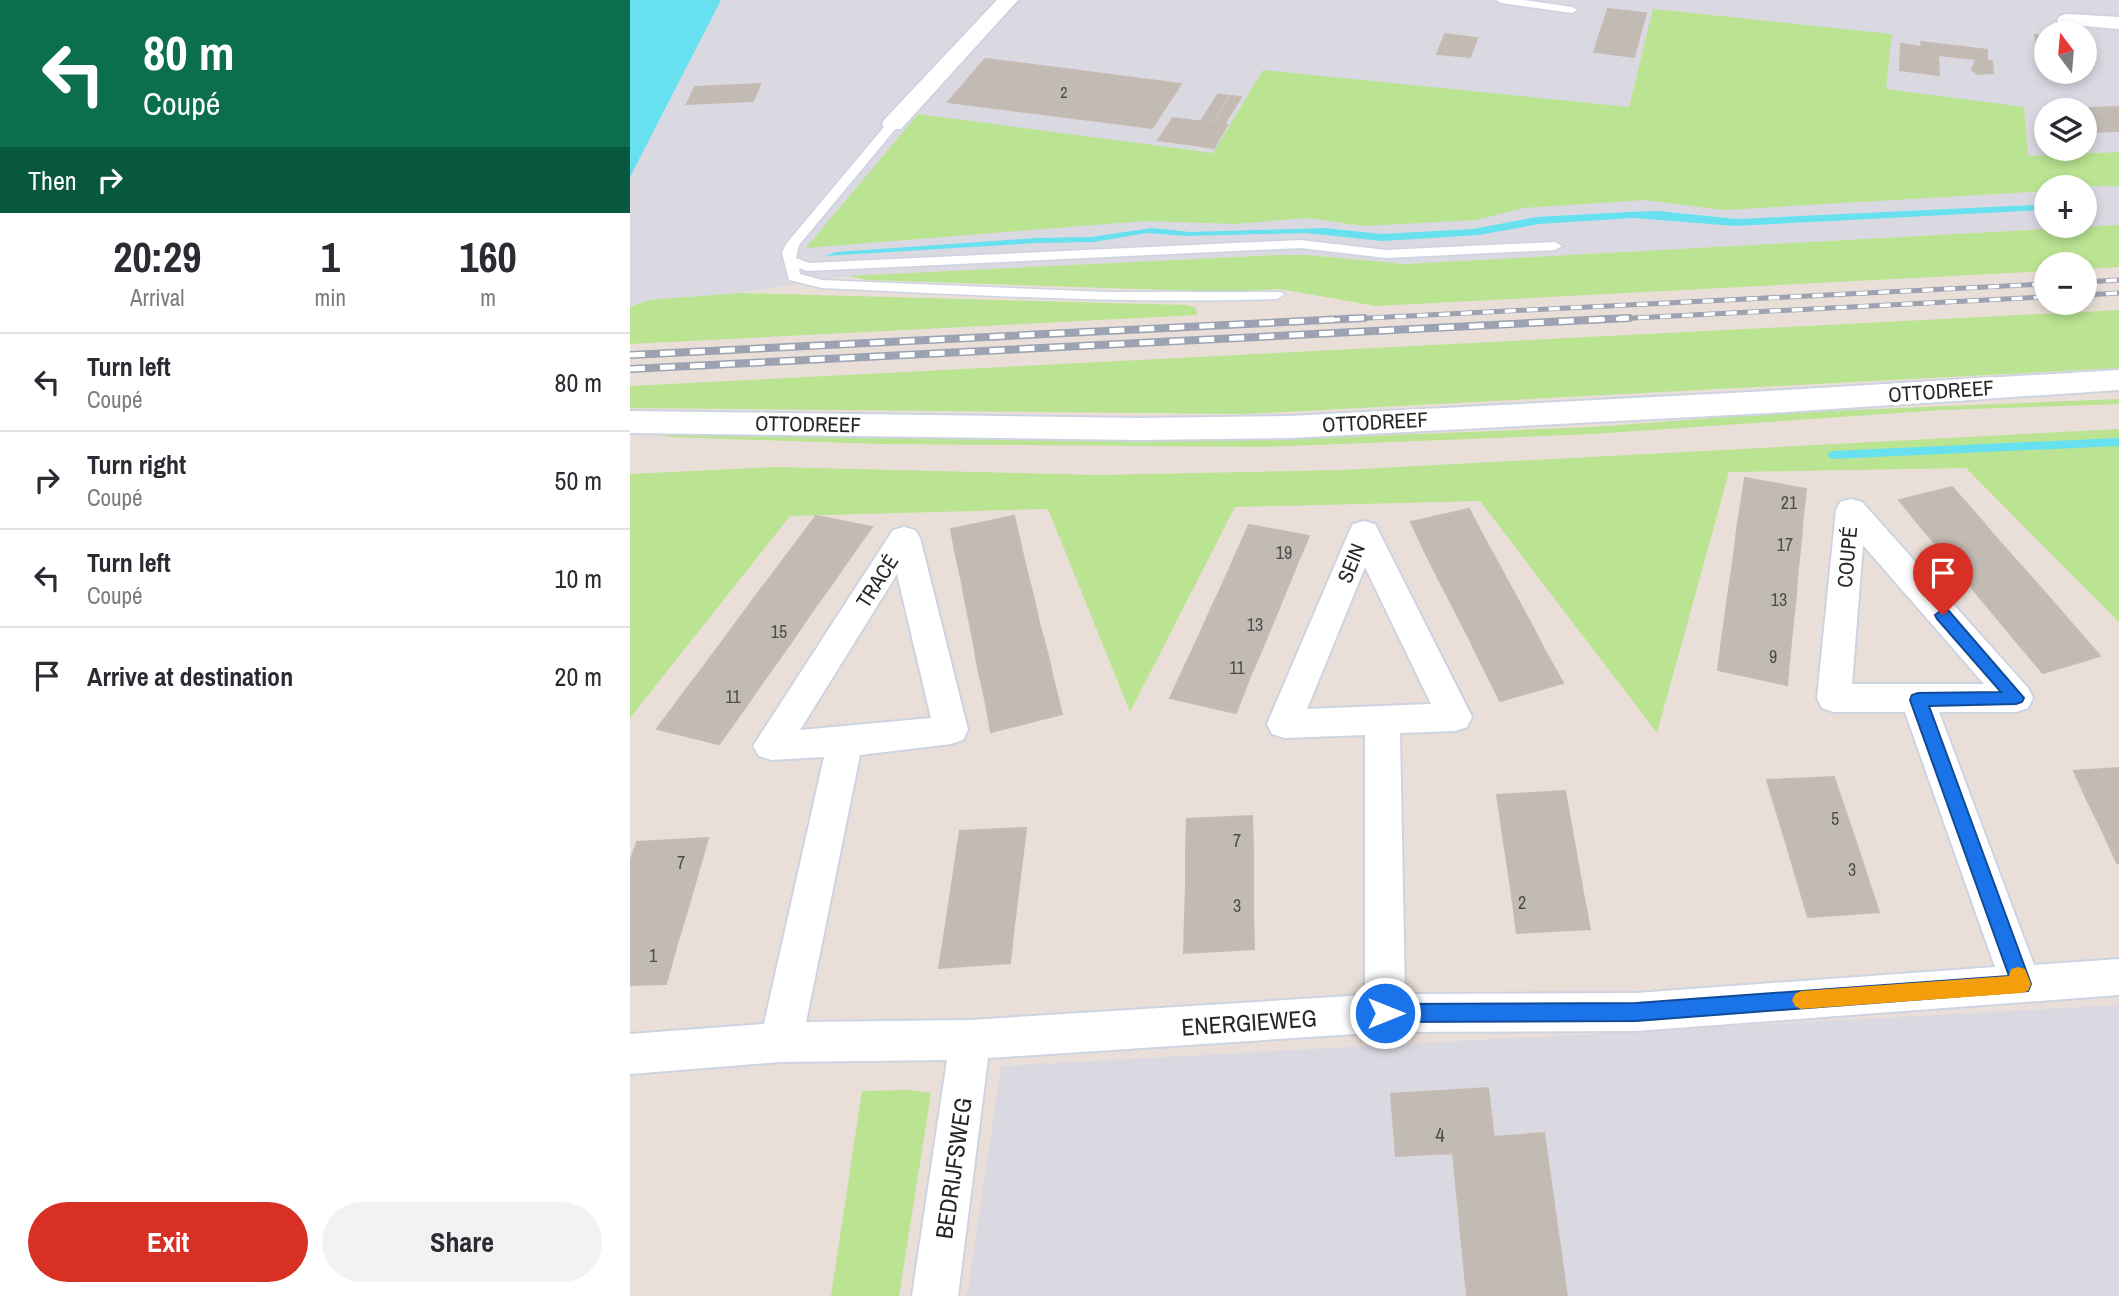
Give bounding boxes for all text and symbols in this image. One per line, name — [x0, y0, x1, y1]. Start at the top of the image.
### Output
text: 80 m — [143, 19, 235, 85]
north arrow — [2034, 21, 2096, 84]
map controls — [2034, 21, 2097, 315]
icon: left — [28, 28, 119, 119]
house number: 2 — [1060, 81, 1068, 103]
text: Coupé — [143, 82, 220, 125]
button: layers — [2034, 98, 2097, 161]
icon: right — [91, 161, 129, 199]
text: Then — [28, 163, 77, 198]
button: + — [2034, 175, 2097, 238]
text: 20:29 — [113, 229, 201, 285]
text: 1 — [321, 229, 340, 285]
text: 160 — [459, 229, 517, 285]
button: − — [2034, 252, 2097, 315]
text: Arrival — [130, 282, 185, 313]
text: min — [315, 282, 346, 313]
text: m — [480, 282, 496, 313]
text: Turn left — [87, 349, 171, 384]
icon: left — [28, 363, 66, 401]
text: 80 m — [555, 365, 602, 400]
street label: OTTODREEF — [1887, 373, 1995, 409]
text: Coupé — [87, 384, 143, 415]
street label: OTTODREEF — [1321, 405, 1429, 439]
street label: OTTODREEF — [755, 409, 861, 439]
text: Turn right — [87, 447, 186, 482]
icon: right — [28, 461, 66, 499]
text: 50 m — [555, 463, 602, 498]
text: Coupé — [87, 482, 143, 513]
house number: 21 — [1781, 490, 1798, 515]
street label: COUPÉ — [1830, 525, 1864, 589]
house number: 17 — [1777, 532, 1793, 557]
street label: SEIN — [1330, 539, 1372, 587]
house number: 19 — [1276, 540, 1292, 565]
pin — [1913, 543, 1973, 615]
text: Turn left — [87, 545, 171, 580]
street label: TRACÉ — [849, 549, 905, 613]
icon: arrive — [1924, 554, 1962, 592]
icon: left — [28, 559, 66, 597]
text: 10 m — [555, 561, 602, 596]
text: Coupé — [87, 580, 143, 611]
house number: 13 — [1771, 587, 1787, 612]
house number: 13 — [1247, 612, 1263, 637]
house number: 15 — [771, 619, 787, 644]
house number: 9 — [1769, 644, 1777, 669]
house number: 11 — [1229, 655, 1245, 680]
icon: arrive — [28, 657, 66, 695]
text: Arrive at destination — [87, 659, 293, 694]
text: 20 m — [555, 659, 602, 694]
house number: 11 — [725, 684, 741, 709]
house number: 5 — [1831, 806, 1839, 831]
house number: 7 — [1233, 828, 1241, 853]
house number: 7 — [677, 850, 685, 875]
house number: 3 — [1848, 857, 1856, 882]
house number: 2 — [1518, 890, 1526, 915]
house number: 3 — [1233, 893, 1241, 918]
house number: 1 — [649, 943, 658, 968]
position arrow — [1348, 976, 1422, 1050]
street label: ENERGIEWEG — [1180, 1001, 1318, 1043]
street label: BEDRIJFSWEG — [927, 1095, 979, 1241]
house number: 4 — [1435, 1120, 1445, 1149]
button: Exit — [28, 1202, 308, 1282]
button: Share — [322, 1202, 602, 1282]

